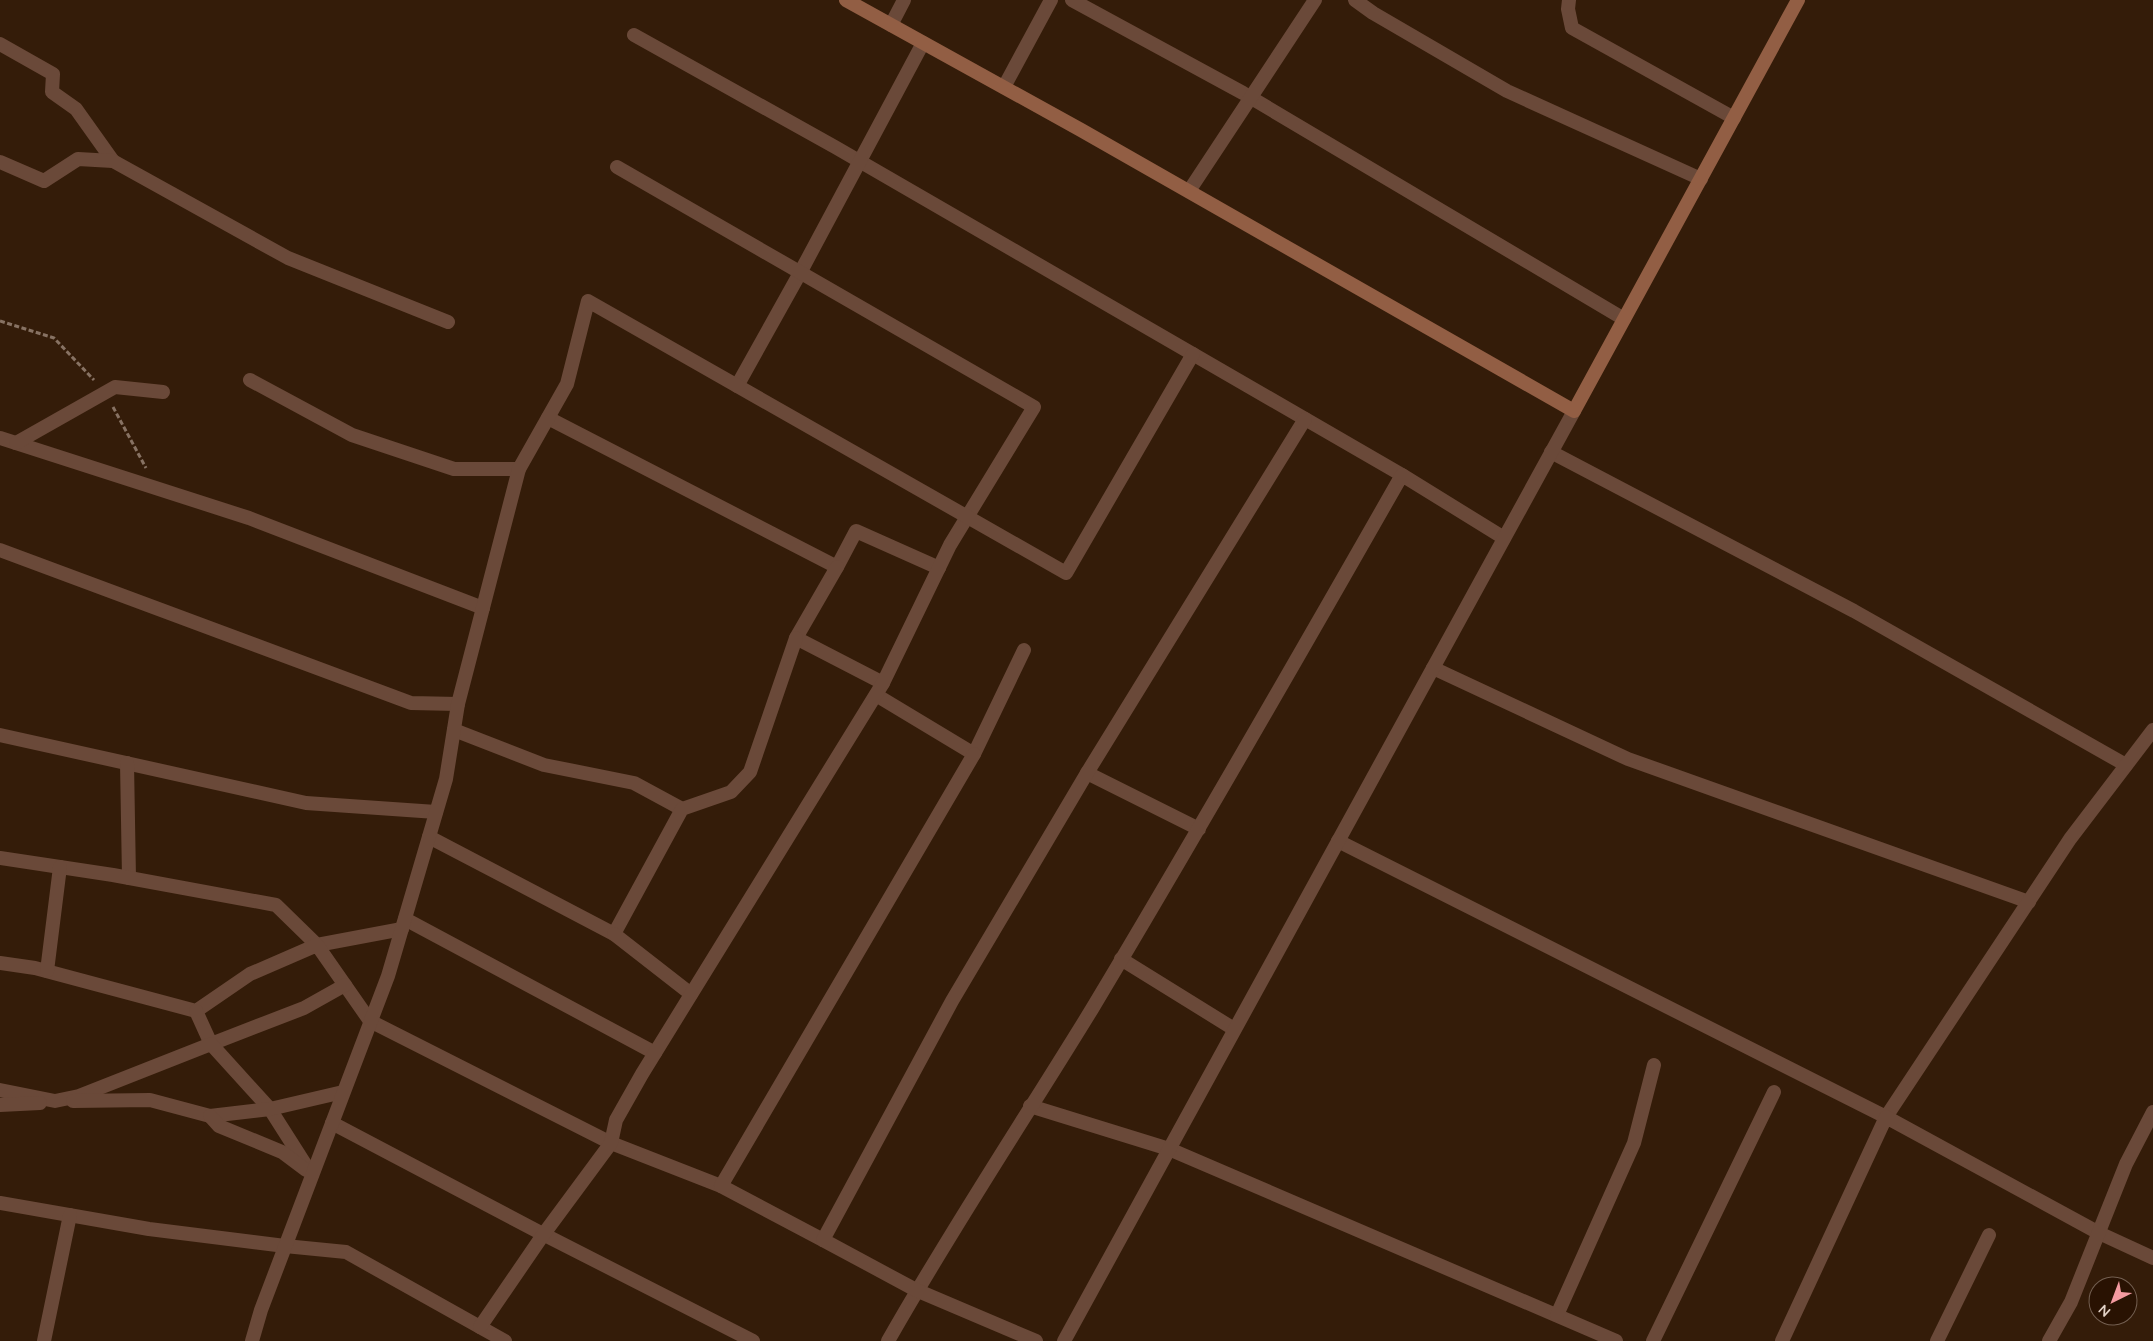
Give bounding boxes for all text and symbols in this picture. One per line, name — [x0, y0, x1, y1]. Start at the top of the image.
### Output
north arrow — [2088, 1276, 2138, 1326]
text: N — [2094, 1301, 2114, 1321]

